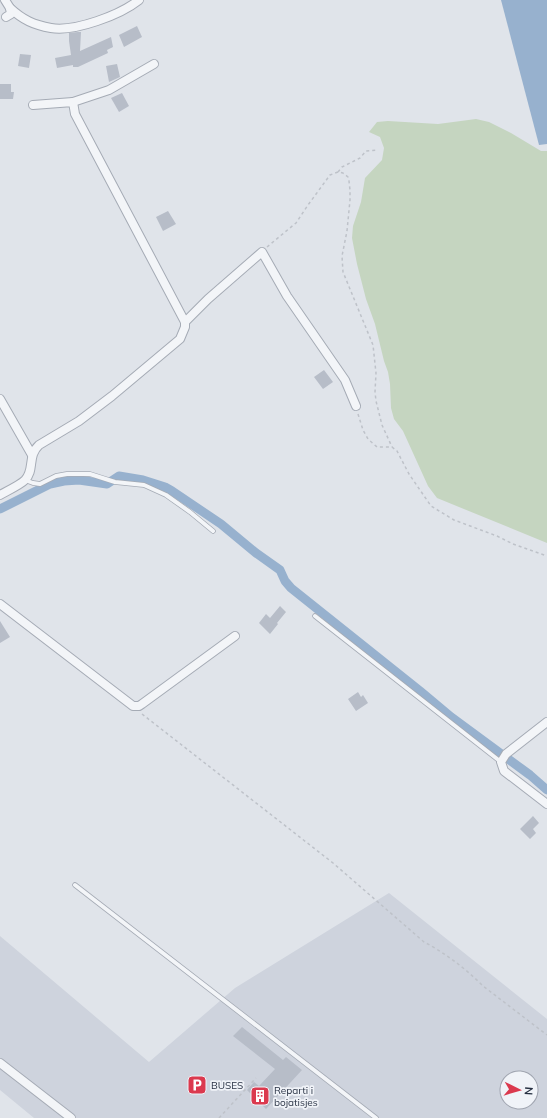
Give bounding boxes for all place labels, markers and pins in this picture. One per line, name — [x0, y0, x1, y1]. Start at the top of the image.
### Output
parking icon: BUSES — [186, 1074, 208, 1096]
place label: BUSES — [211, 1079, 243, 1092]
place label: Reparti i bojatisjes — [274, 1084, 318, 1109]
building icon: Reparti i bojatisjes — [249, 1085, 271, 1107]

